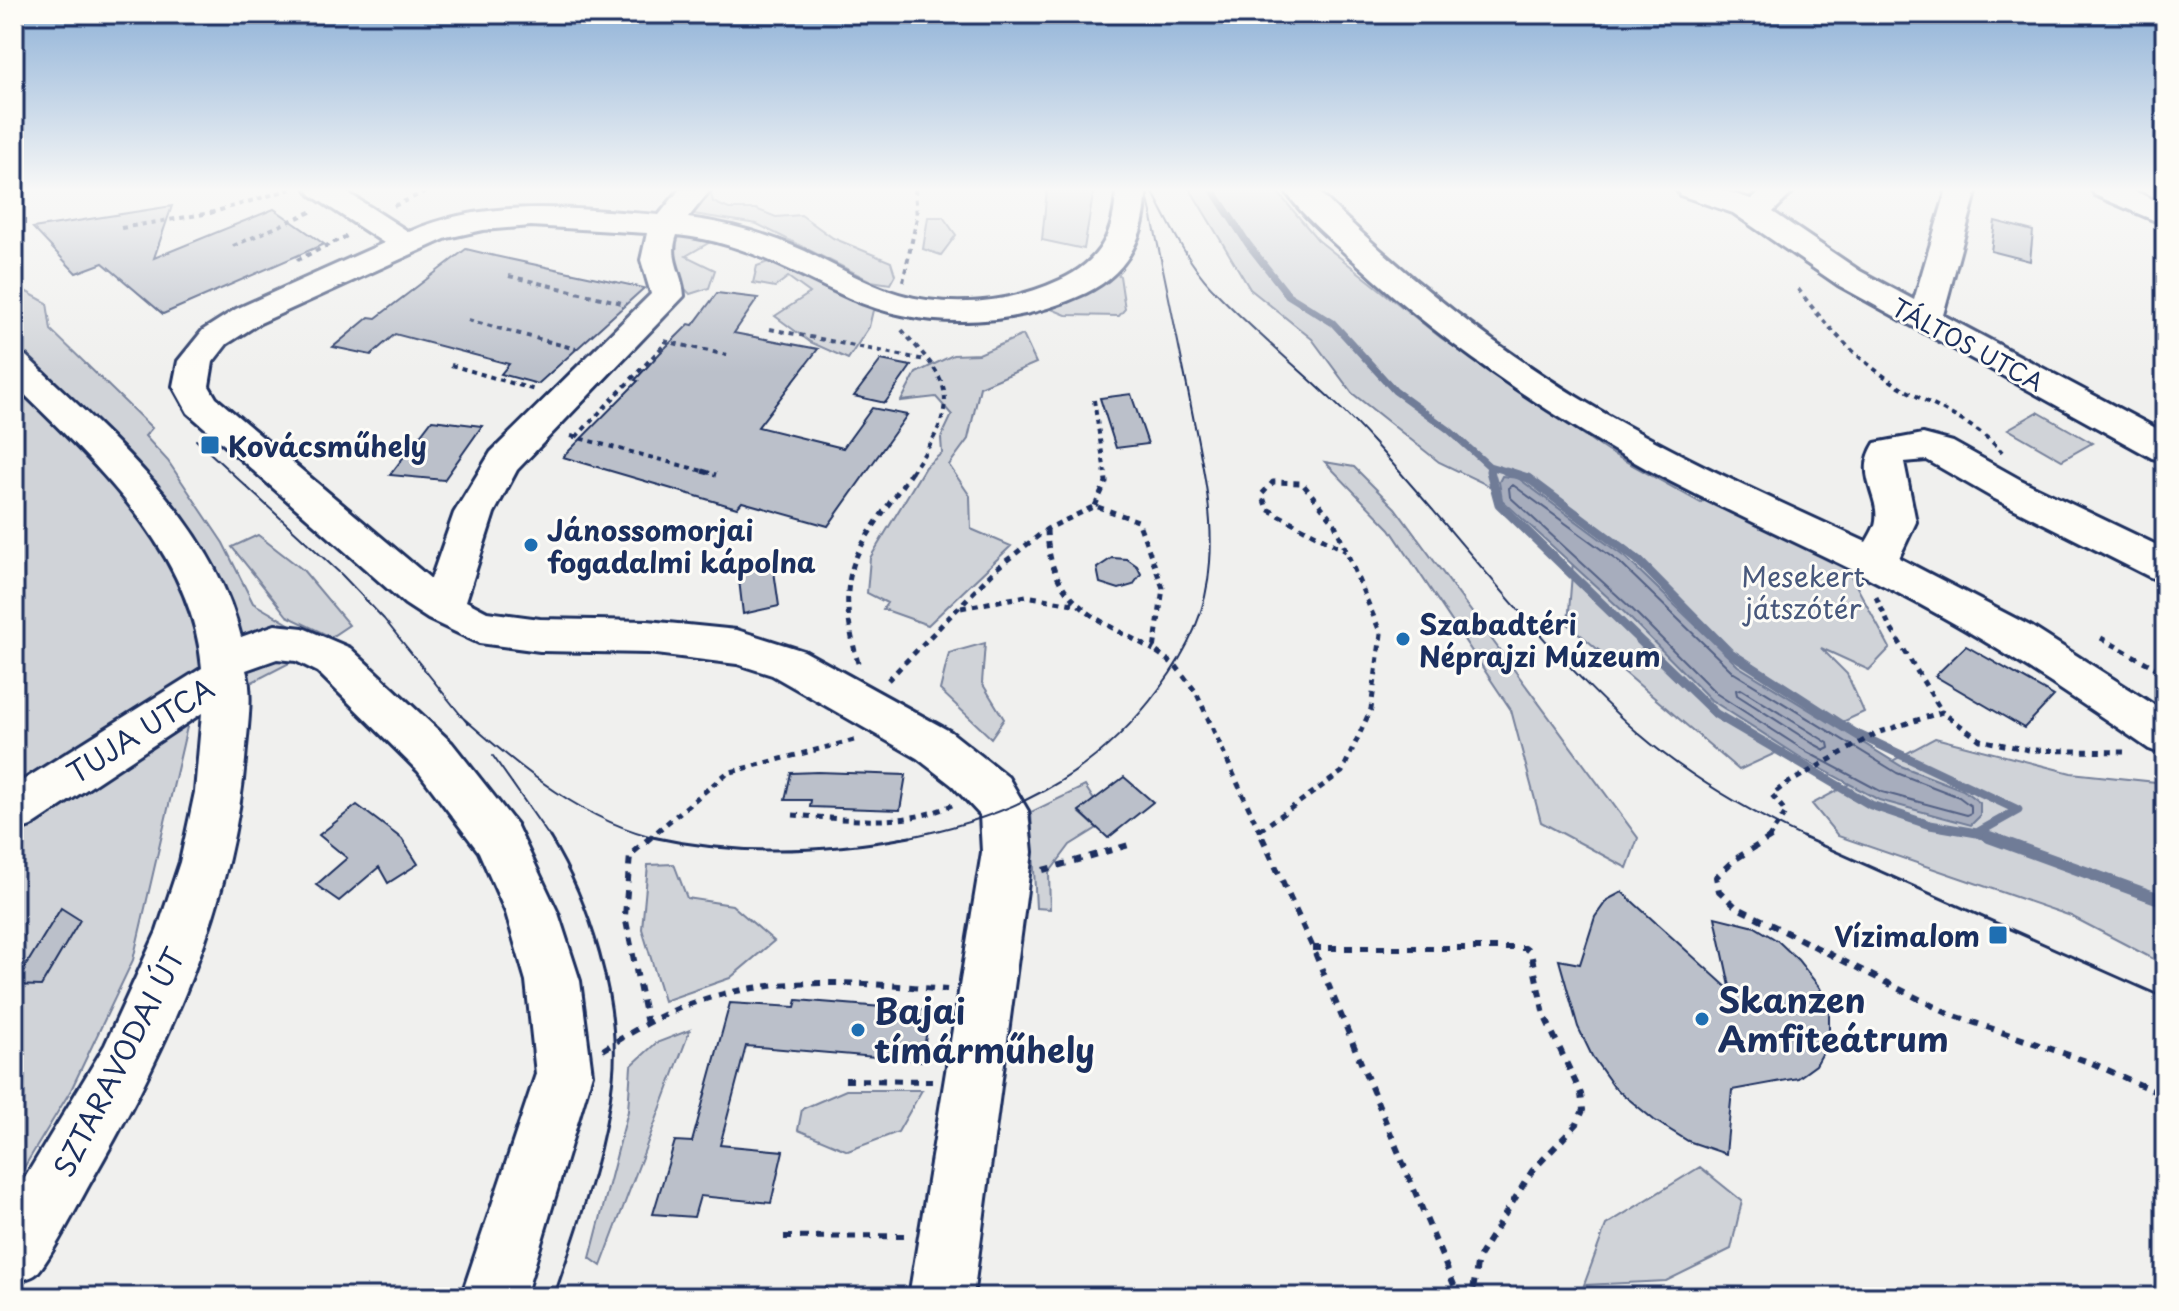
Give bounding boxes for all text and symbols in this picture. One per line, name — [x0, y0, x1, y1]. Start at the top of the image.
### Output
street label: TÁLTOS UTCA — [1886, 289, 2050, 399]
place label: Kovácsműhely — [228, 424, 427, 467]
marker: Kovácsműhely — [199, 434, 221, 456]
place label: Jánossomorjai fogadalmi kápolna — [547, 508, 816, 583]
marker: Jánossomorjai fogadalmi kápolna — [522, 536, 540, 554]
park label: Mesekert játszótér — [1741, 554, 1865, 629]
place label: Szabadtéri Néprajzi Múzeum — [1419, 602, 1661, 677]
marker: Szabadtéri Néprajzi Múzeum — [1394, 630, 1412, 648]
street label: TUJA UTCA — [58, 666, 222, 794]
place label: Vízimalom — [1834, 914, 1980, 957]
marker: Vízimalom — [1987, 924, 2009, 946]
street label: SZTARAVODAI ÚT — [42, 940, 194, 1184]
place label: Skanzen Amfiteátrum — [1718, 973, 1949, 1064]
place label: Bajai tímárműhely — [874, 984, 1095, 1075]
marker: Skanzen Amfiteátrum — [1693, 1010, 1711, 1028]
marker: Bajai tímárműhely — [849, 1021, 867, 1039]

